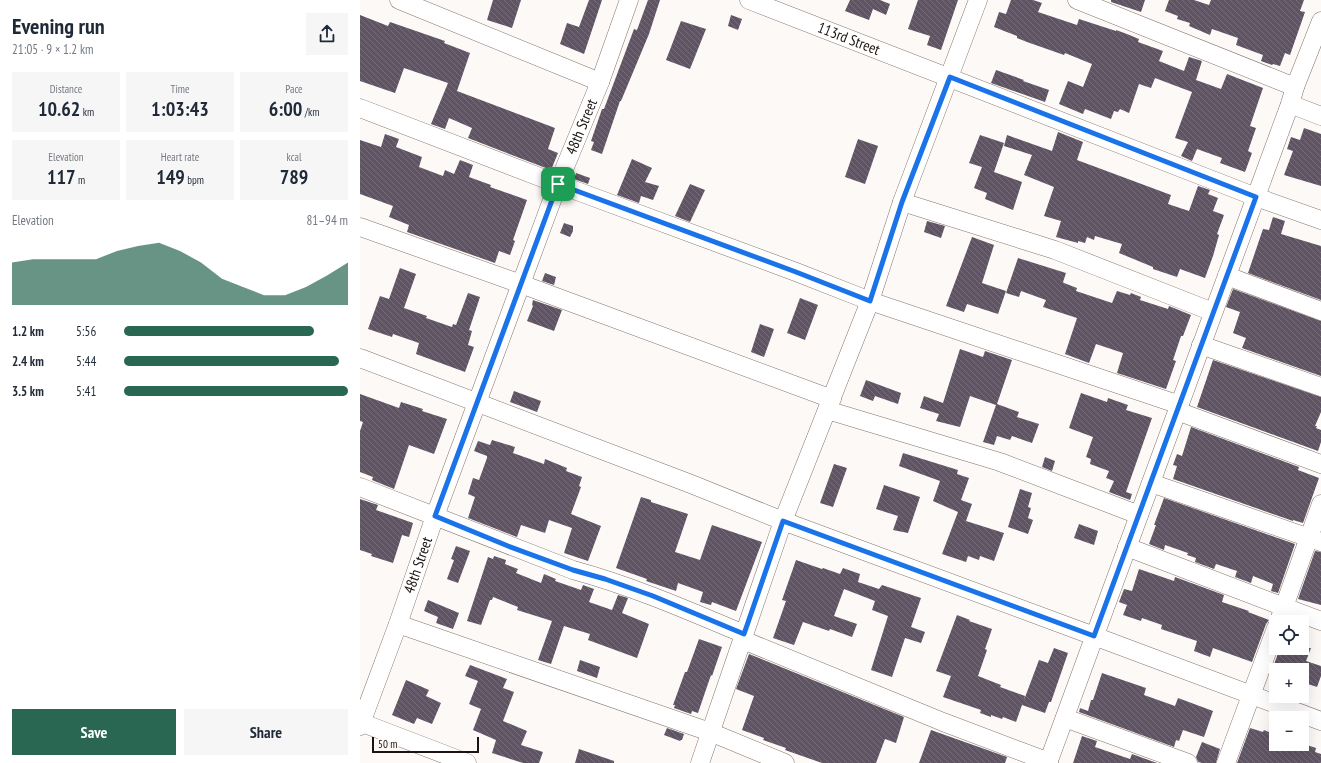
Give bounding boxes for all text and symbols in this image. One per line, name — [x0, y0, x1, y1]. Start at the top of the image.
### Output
text: Evening run — [12, 12, 105, 40]
button: share — [306, 13, 348, 55]
street label: 113rd Street — [815, 18, 883, 59]
text: 21:05 · 9 × 1.2 km — [12, 41, 93, 58]
text: Distance — [50, 82, 82, 96]
text: Time — [170, 82, 190, 96]
text: Pace — [285, 82, 303, 96]
text: 10.62 — [38, 96, 80, 122]
text: 1:03:43 — [151, 96, 209, 122]
text: 6:00 — [269, 96, 302, 122]
street label: 48th Street — [561, 96, 601, 157]
text: km — [80, 105, 94, 119]
text: /km — [302, 105, 319, 119]
text: Elevation — [48, 150, 84, 164]
text: Heart rate — [161, 150, 199, 164]
text: kcal — [286, 150, 302, 164]
text: 117 — [47, 164, 76, 190]
text: 149 — [156, 164, 185, 190]
text: 789 — [280, 164, 308, 190]
pin — [541, 167, 575, 201]
text: m — [76, 173, 85, 187]
text: bpm — [185, 173, 204, 187]
icon: arrive — [547, 173, 569, 195]
text: Elevation — [12, 212, 54, 229]
text: 81–94 m — [306, 212, 348, 229]
text: 1.2 km — [12, 323, 44, 340]
text: 5:56 — [76, 323, 96, 340]
text: 2.4 km — [12, 353, 44, 370]
text: 5:44 — [76, 353, 96, 370]
text: 3.5 km — [12, 383, 44, 400]
text: 5:41 — [76, 383, 96, 400]
street label: 48th Street — [399, 534, 436, 596]
map controls — [1269, 615, 1309, 751]
button: locate — [1269, 615, 1309, 655]
button: + — [1269, 663, 1309, 703]
button: Save — [12, 709, 176, 755]
button: Share — [184, 709, 348, 755]
button: − — [1269, 711, 1309, 751]
scale bar — [372, 735, 479, 754]
text: 50 m — [378, 737, 397, 751]

